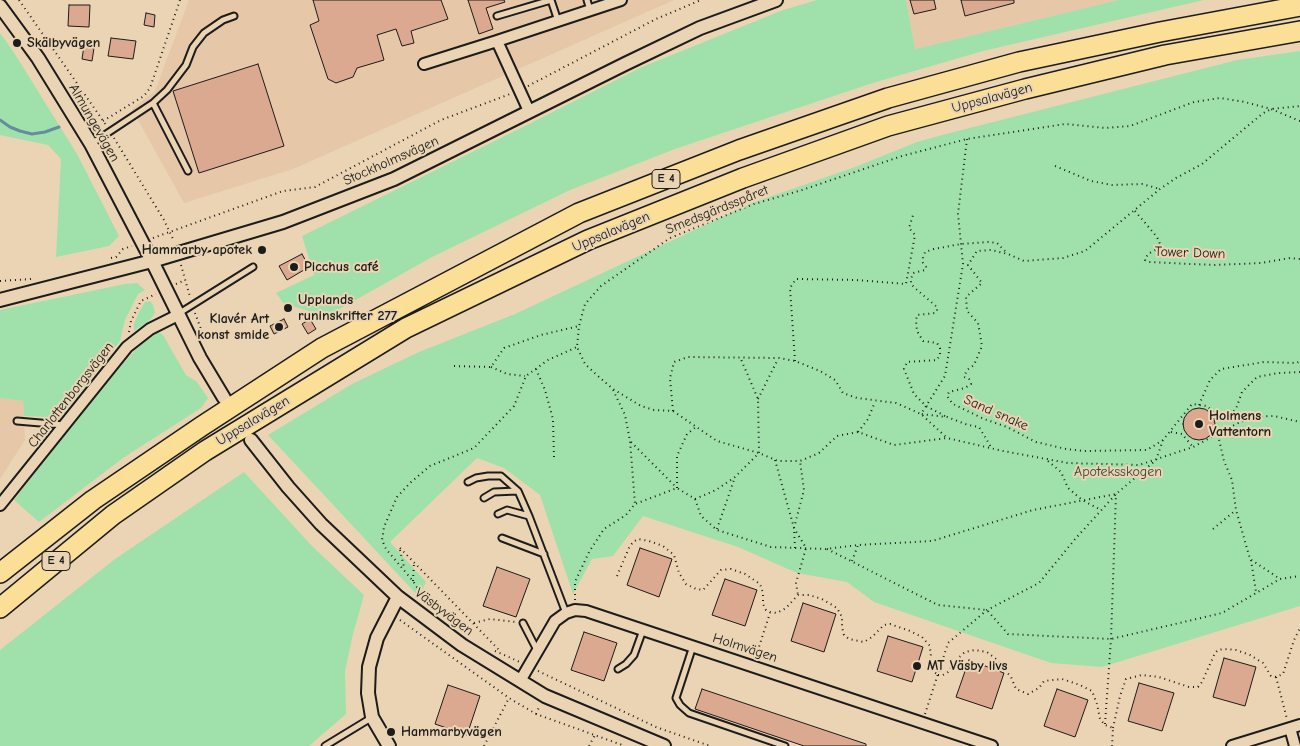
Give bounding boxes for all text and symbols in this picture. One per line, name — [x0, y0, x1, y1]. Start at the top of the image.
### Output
place label: Skälbyvägen — [27, 35, 100, 51]
marker: Skälbyvägen — [11, 37, 23, 49]
street label: Uppsalavägen — [950, 79, 1034, 117]
street label: Almungevägen — [65, 81, 123, 165]
street label: Stockholmsvägen — [341, 132, 441, 190]
road number: E 4 — [652, 170, 680, 188]
street label: Smedsgärdsspåret — [663, 182, 771, 238]
street label: Uppsalavägen — [570, 208, 652, 256]
place label: Hammarby apotek — [142, 242, 252, 258]
street label: Tower Down — [1154, 243, 1226, 263]
marker: Hammarby apotek — [256, 244, 268, 256]
place label: Picchus café — [304, 259, 379, 275]
marker: Picchus café — [288, 261, 300, 273]
place label: Upplands runinskrifter 277 — [298, 292, 397, 324]
marker: Upplands runinskrifter 277 — [282, 302, 294, 314]
place label: Klavér Art konst smide — [197, 311, 269, 344]
marker: Klavér Art konst smide — [273, 321, 285, 333]
street label: Charlottenborgsvägen — [24, 339, 118, 451]
street label: Sand snake — [961, 391, 1031, 435]
street label: Uppsalavägen — [213, 392, 293, 450]
place label: Holmens Vattentorn — [1209, 408, 1271, 441]
marker: Holmens Vattentorn — [1193, 418, 1205, 430]
park label: Apoteksskogen — [1074, 464, 1162, 480]
road number: E 4 — [42, 552, 70, 570]
street label: Väsbyvägen — [411, 585, 477, 639]
street label: Holmvägen — [710, 630, 780, 666]
place label: MT Väsby livs — [927, 658, 1007, 674]
marker: MT Väsby livs — [911, 660, 923, 672]
place label: Hammarbyvägen — [401, 724, 502, 740]
marker: Hammarbyvägen — [385, 726, 397, 738]

